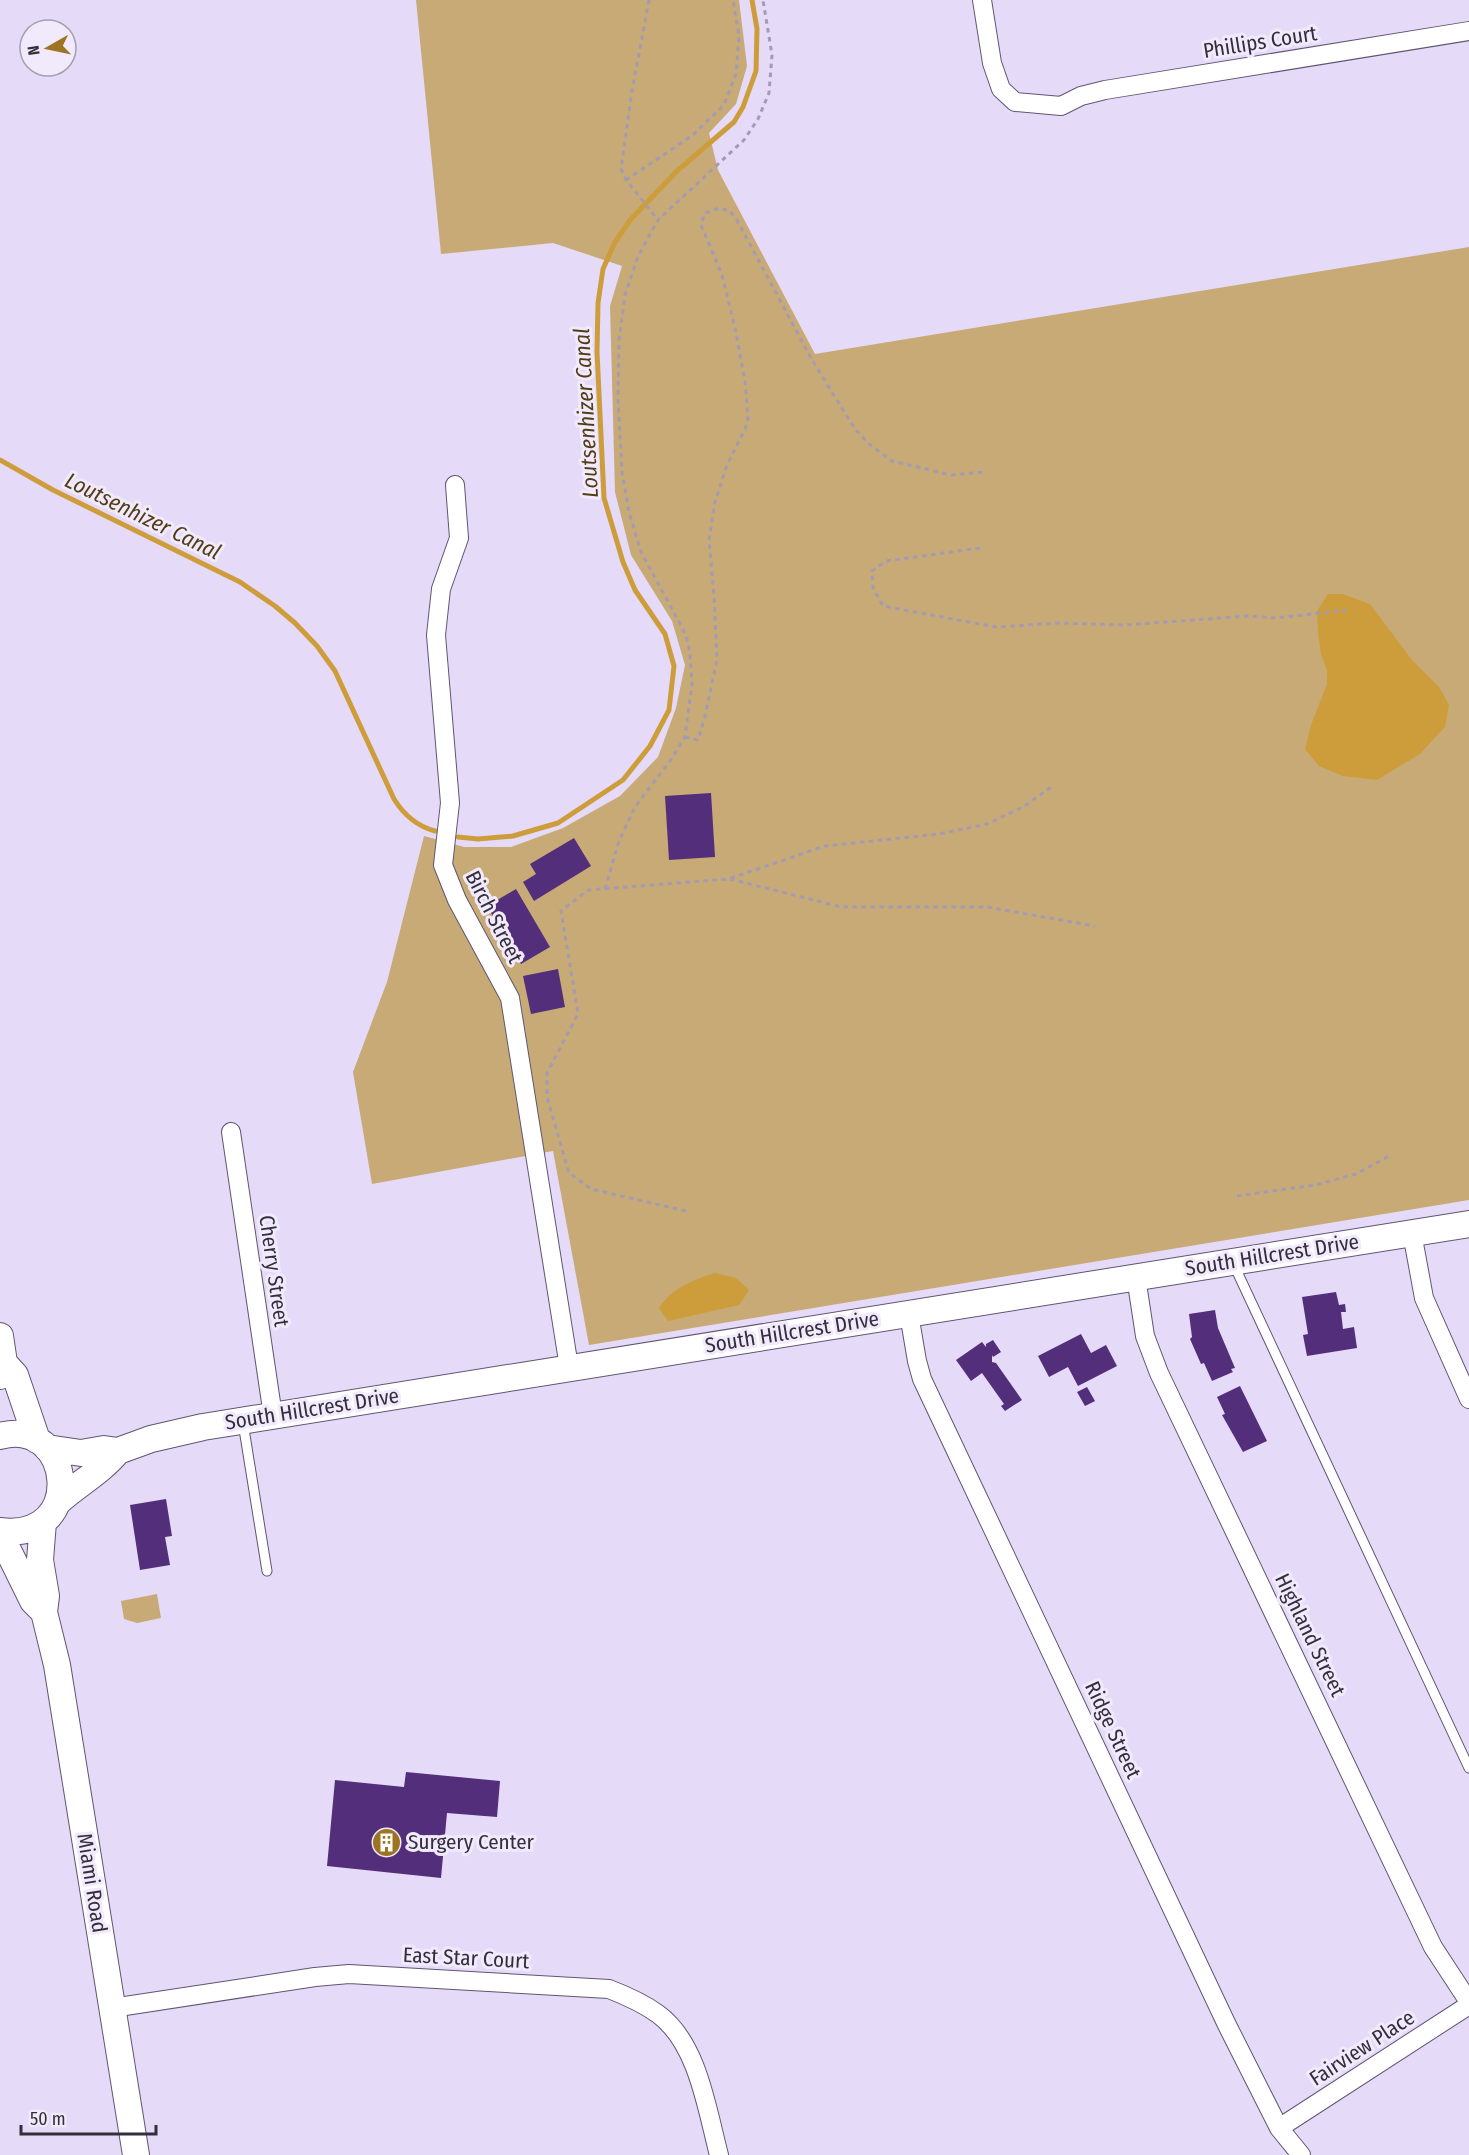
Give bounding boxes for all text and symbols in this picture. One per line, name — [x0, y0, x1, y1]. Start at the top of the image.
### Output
north arrow — [18, 18, 78, 78]
street label: Phillips Court — [1201, 20, 1319, 64]
text: N — [24, 44, 44, 56]
water label: Loutsenhizer Canal — [568, 327, 604, 499]
water label: Loutsenhizer Canal — [61, 467, 225, 565]
street label: Birch Street — [460, 866, 528, 968]
street label: Cherry Street — [253, 1213, 295, 1329]
street label: South Hillcrest Drive — [1183, 1228, 1361, 1282]
street label: South Hillcrest Drive — [703, 1305, 881, 1359]
street label: South Hillcrest Drive — [223, 1382, 401, 1436]
street label: Highland Street — [1269, 1569, 1351, 1701]
street label: Ridge Street — [1079, 1677, 1147, 1783]
building icon: Surgery Center — [371, 1826, 403, 1858]
place label: Surgery Center — [408, 1829, 535, 1855]
street label: Miami Road — [71, 1831, 113, 1935]
street label: East Star Court — [402, 1942, 530, 1974]
street label: Fairview Place — [1305, 2004, 1419, 2092]
scale bar — [21, 2098, 156, 2136]
text: 50 m — [30, 2108, 66, 2130]

